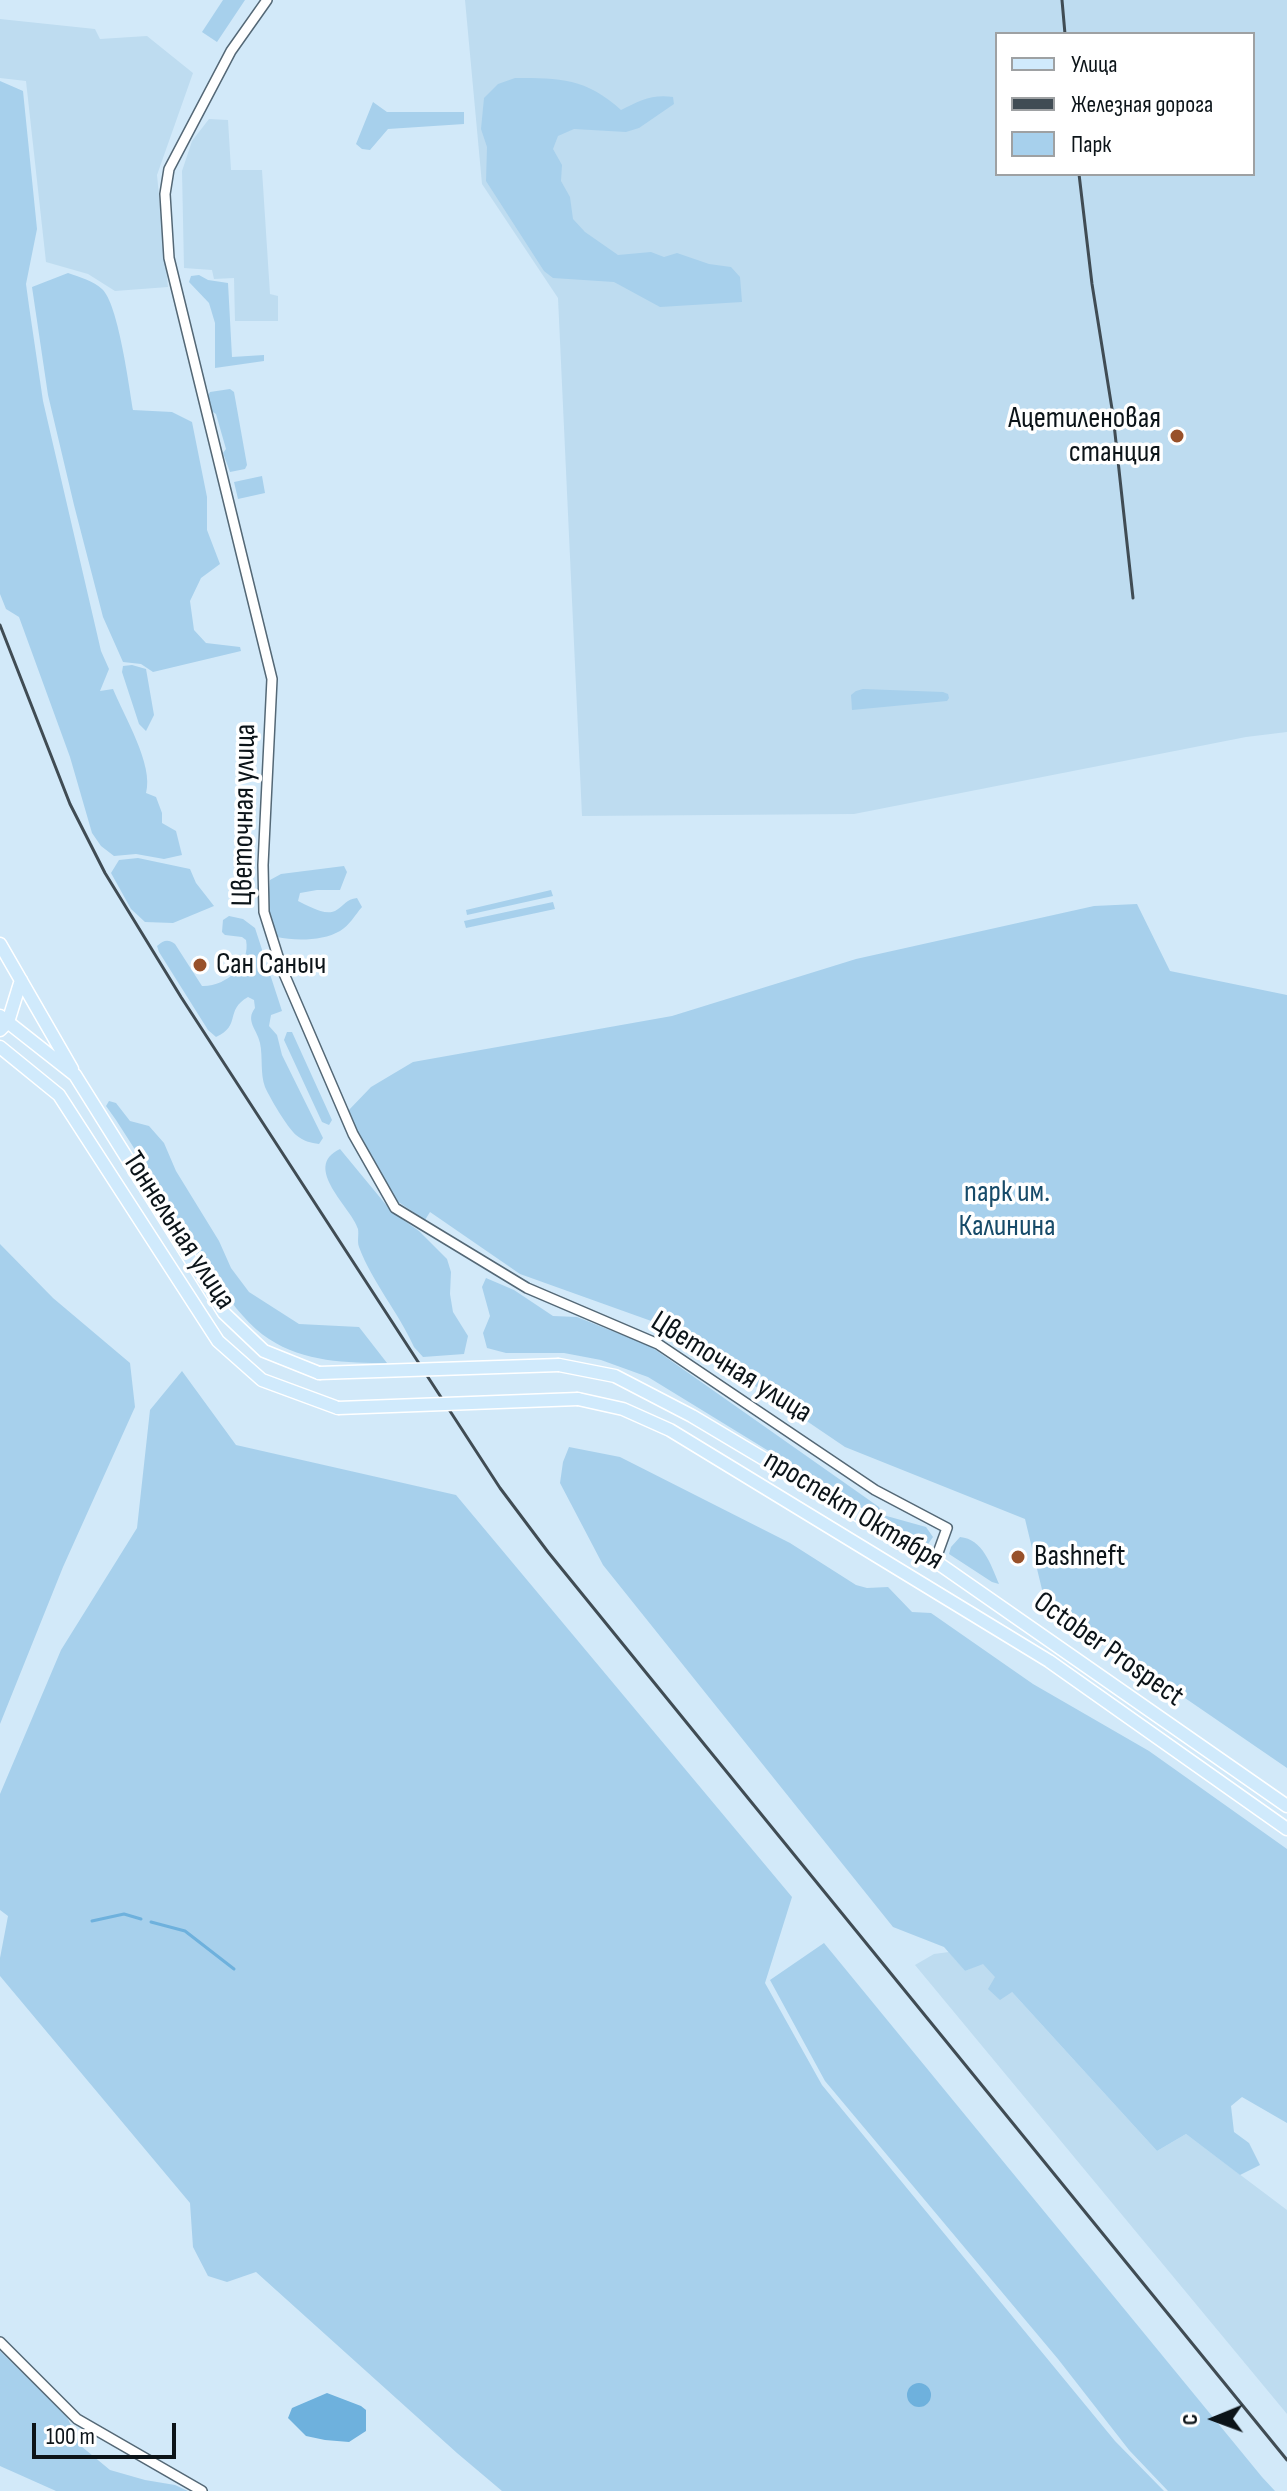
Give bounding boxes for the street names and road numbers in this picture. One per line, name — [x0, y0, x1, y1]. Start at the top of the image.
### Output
street label: Цветочная улица — [225, 723, 265, 907]
street label: Тоннельная улица — [114, 1145, 242, 1317]
street label: Цветочная улица — [644, 1304, 818, 1432]
street label: проспект Октября — [756, 1443, 950, 1579]
street label: October Prospect — [1026, 1585, 1190, 1715]

